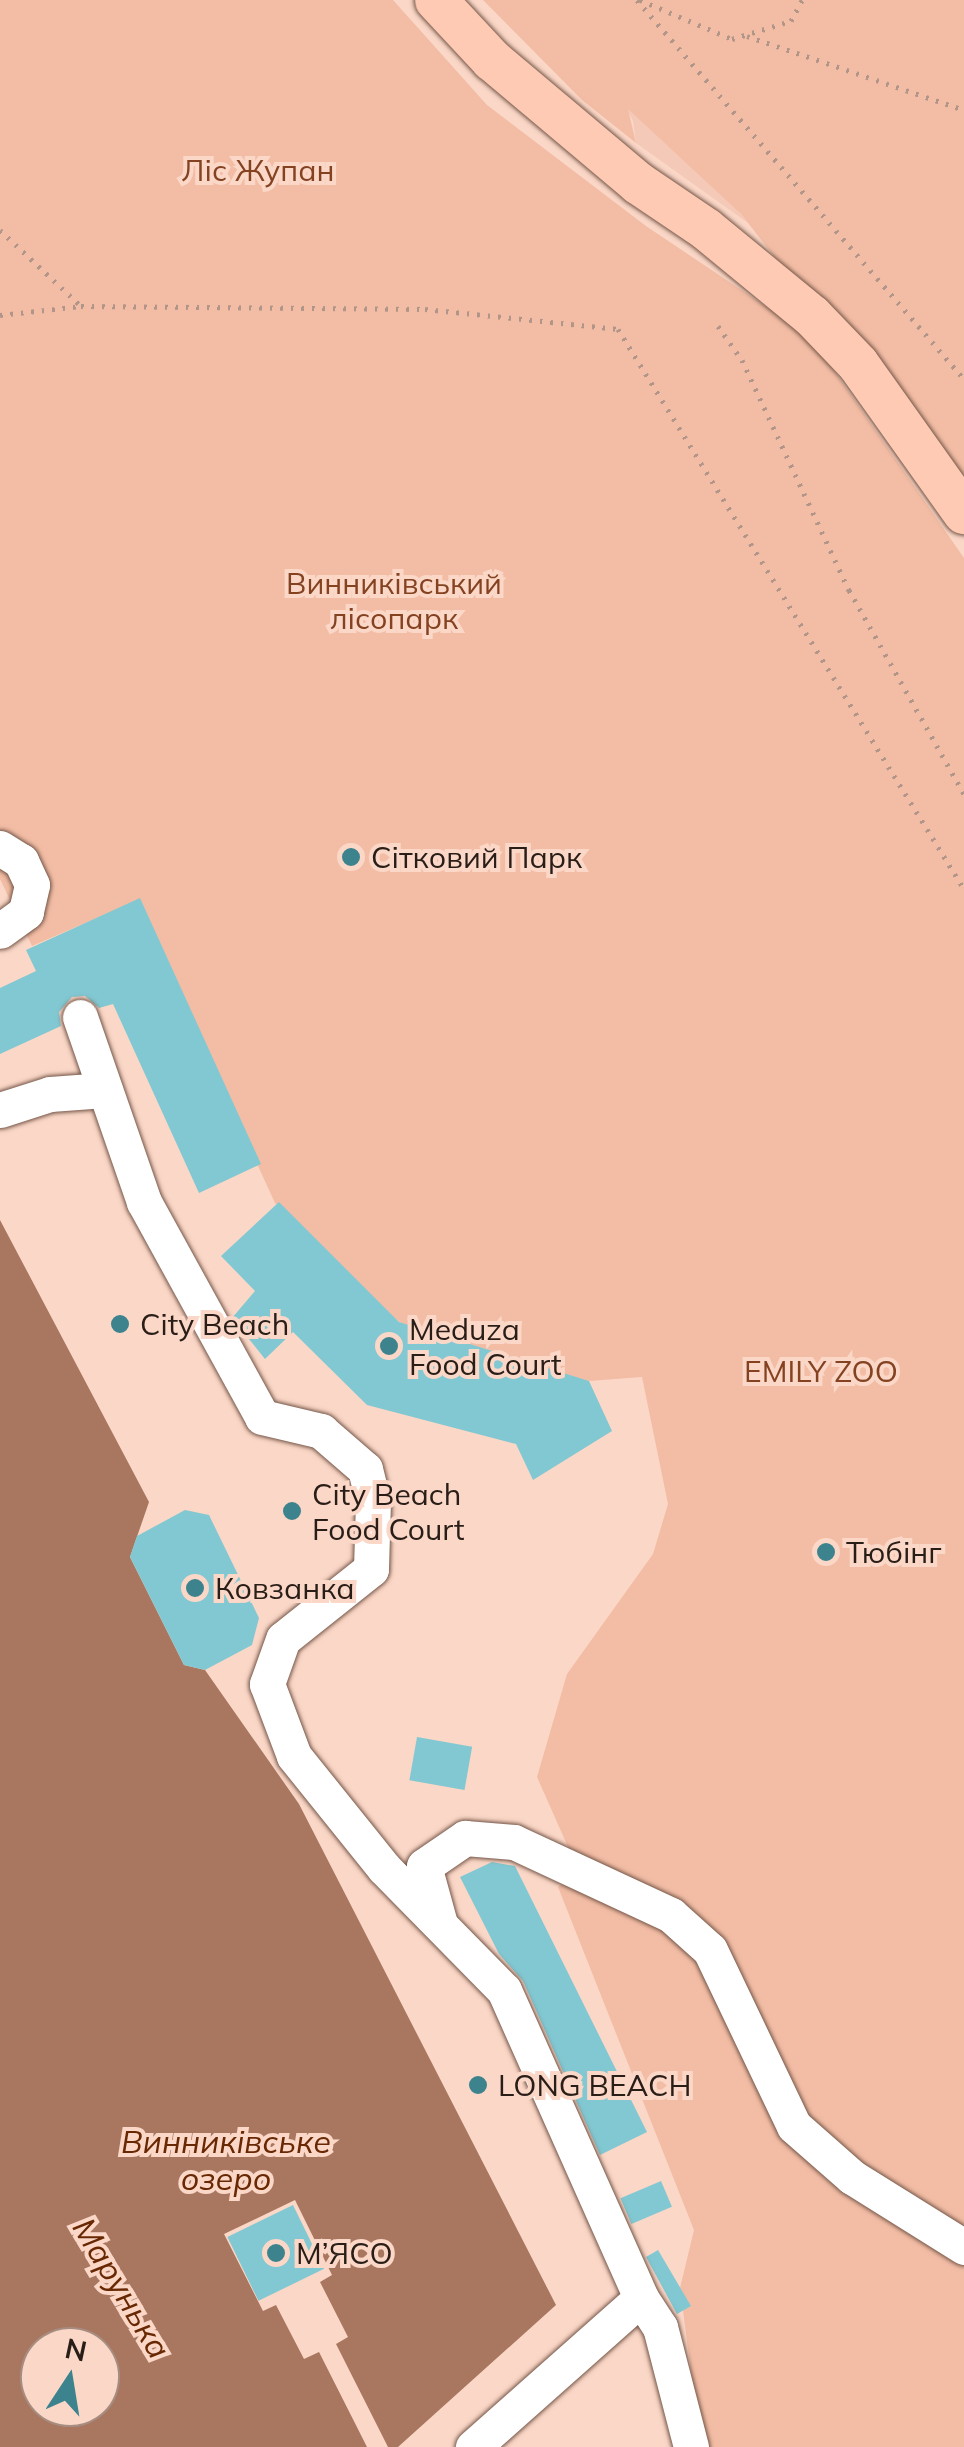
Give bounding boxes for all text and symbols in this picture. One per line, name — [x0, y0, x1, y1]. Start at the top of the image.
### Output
park label: Ліс Жупан — [182, 152, 334, 188]
park label: Винниківський лісопарк — [286, 565, 502, 636]
place label: Сітковий Парк — [371, 839, 582, 875]
marker: Сітковий Парк — [340, 846, 362, 868]
place label: City Beach — [140, 1306, 289, 1342]
place label: Meduza Food Court — [409, 1311, 561, 1382]
marker: City Beach — [109, 1313, 131, 1335]
marker: Meduza Food Court — [378, 1335, 400, 1357]
park label: EMILY ZOO — [744, 1353, 898, 1389]
place label: City Beach Food Court — [312, 1476, 464, 1546]
marker: City Beach Food Court — [281, 1500, 303, 1522]
place label: Тюбінг — [846, 1534, 942, 1570]
marker: Тюбінг — [815, 1541, 837, 1563]
place label: Ковзанка — [215, 1570, 355, 1606]
marker: Ковзанка — [184, 1577, 206, 1599]
place label: LONG BEACH — [498, 2067, 691, 2103]
marker: LONG BEACH — [467, 2074, 489, 2096]
water label: Винниківське озеро — [121, 2123, 331, 2198]
water label: Марунька — [65, 2211, 179, 2365]
place label: М’ЯСО — [296, 2235, 393, 2271]
marker: М’ЯСО — [265, 2242, 287, 2264]
north arrow — [20, 2327, 120, 2427]
text: N — [62, 2330, 90, 2368]

